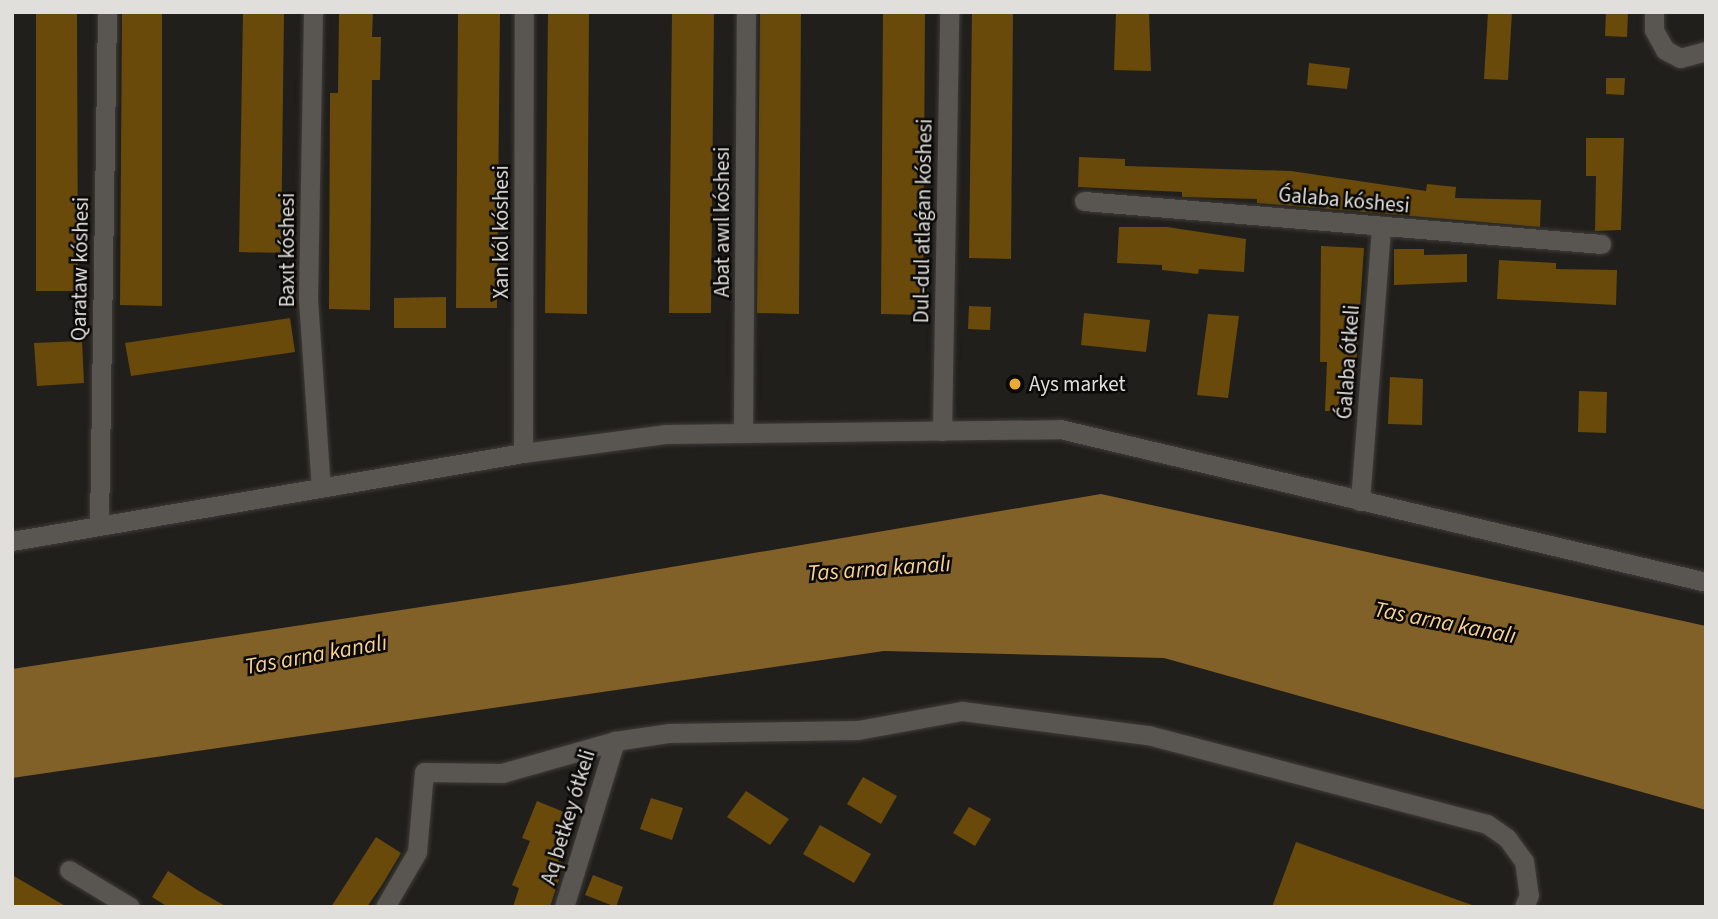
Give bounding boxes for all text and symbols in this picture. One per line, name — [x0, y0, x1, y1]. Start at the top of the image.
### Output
street label: Dul-dul atlaǵan kóshesi — [909, 118, 937, 324]
street label: Abat awıl kóshesi — [709, 147, 735, 297]
street label: Xan kól kóshesi — [488, 165, 514, 299]
street label: Ǵalaba kóshesi — [1277, 182, 1411, 218]
street label: Baxıt kóshesi — [274, 193, 300, 307]
street label: Qarataw kóshesi — [66, 197, 94, 341]
street label: Ǵalaba ótkeli — [1331, 304, 1365, 420]
place label: Ays market — [1029, 371, 1126, 397]
marker: Ays market — [1007, 376, 1023, 392]
water label: Tas arna kanalı — [806, 550, 952, 588]
water label: Tas arna kanalı — [1372, 596, 1518, 650]
water label: Tas arna kanalı — [243, 629, 389, 681]
street label: Aq betkey ótkeli — [536, 746, 600, 888]

